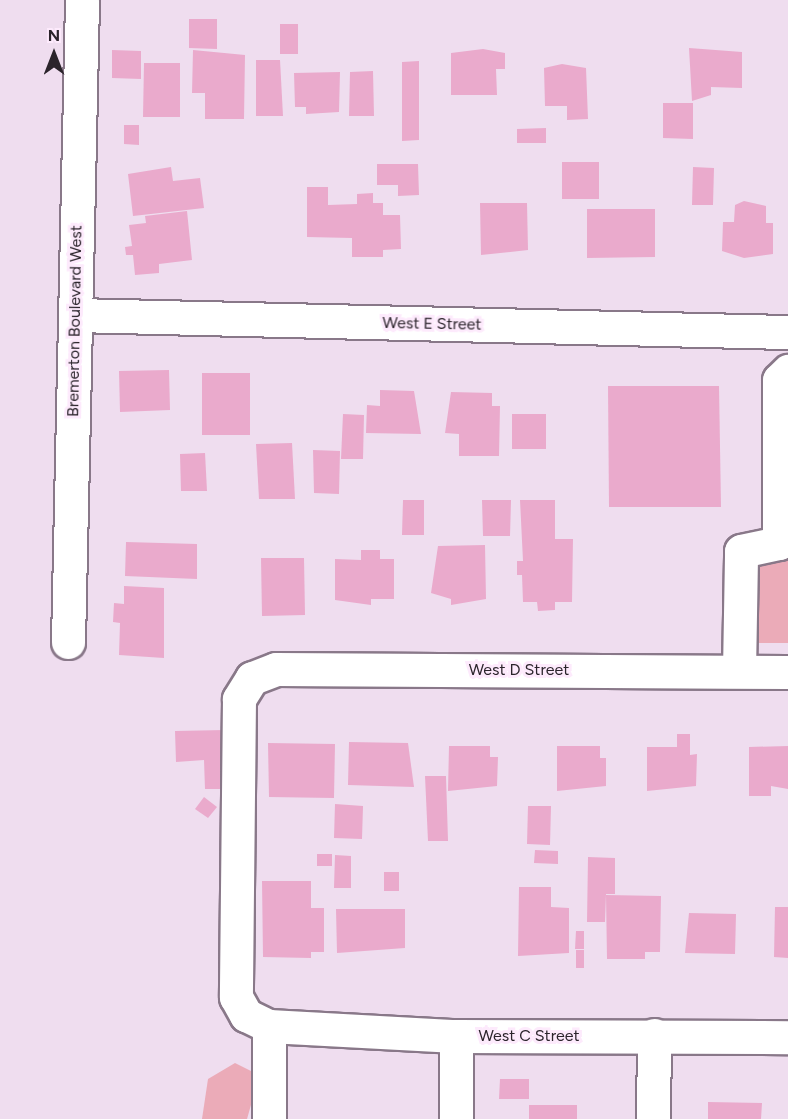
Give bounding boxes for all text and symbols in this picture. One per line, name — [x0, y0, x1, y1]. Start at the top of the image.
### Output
north arrow — [24, 24, 84, 84]
text: N — [48, 26, 60, 45]
street label: Bremerton Boulevard West — [64, 225, 86, 417]
street label: West E Street — [382, 314, 482, 334]
street label: West D Street — [469, 660, 569, 680]
street label: West C Street — [478, 1026, 580, 1046]

